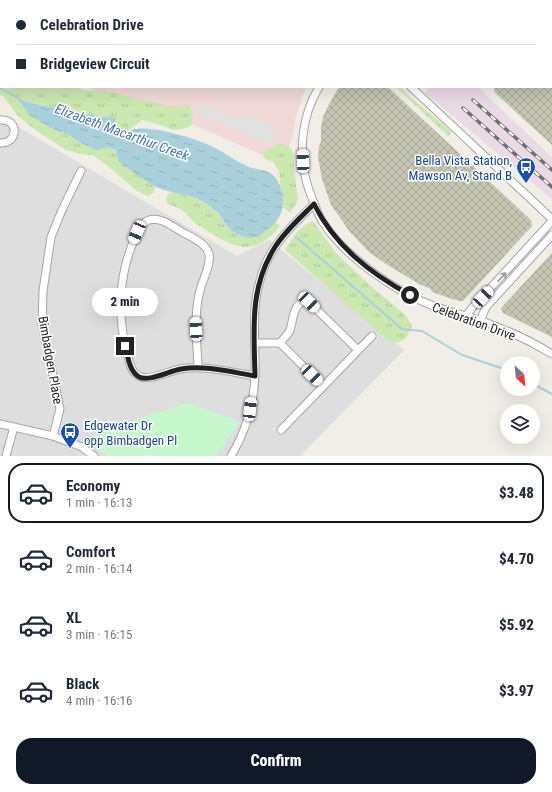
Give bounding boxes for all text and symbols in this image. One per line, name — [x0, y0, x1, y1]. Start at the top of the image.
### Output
text: Celebration Drive — [40, 16, 144, 34]
text: Bridgeview Circuit — [40, 55, 150, 73]
water label: Elizabeth Macarthur Creek — [53, 100, 192, 164]
car — [297, 149, 309, 173]
place label: Bella Vista Station, Mawson Av, Stand B — [409, 153, 512, 183]
bus stop icon: Bella Vista Station, Mawson Av, Stand B — [515, 156, 537, 184]
car — [127, 219, 147, 245]
one-way arrow — [497, 271, 506, 282]
car — [470, 284, 496, 310]
route start — [401, 286, 419, 304]
callout: 2 min — [92, 288, 158, 316]
car — [296, 289, 322, 315]
text: 2 min — [111, 294, 139, 309]
street label: Celebration Drive — [430, 299, 517, 343]
street label: Bimbadgen Place — [35, 315, 66, 405]
car — [189, 317, 203, 341]
route end — [116, 337, 134, 355]
north arrow — [500, 356, 540, 396]
map controls — [500, 356, 540, 444]
car — [299, 362, 325, 388]
car — [243, 396, 257, 422]
button: layers — [500, 404, 540, 444]
place label: Edgewater Dr opp Bimbadgen Pl — [84, 418, 177, 448]
bus stop icon: Edgewater Dr opp Bimbadgen Pl — [59, 421, 81, 449]
icon: car — [18, 475, 54, 511]
text: Economy — [66, 477, 120, 495]
text: $3.48 — [499, 484, 534, 502]
text: 1 min · 16:13 — [66, 495, 132, 510]
icon: car — [18, 541, 54, 577]
text: Comfort — [66, 543, 115, 561]
text: $4.70 — [499, 550, 534, 568]
text: 2 min · 16:14 — [66, 561, 132, 576]
icon: car — [18, 607, 54, 643]
text: XL — [66, 609, 82, 627]
text: $5.92 — [499, 616, 534, 634]
text: 3 min · 16:15 — [66, 627, 132, 642]
icon: car — [18, 673, 54, 709]
text: Black — [66, 675, 99, 693]
text: $3.97 — [499, 682, 534, 700]
text: 4 min · 16:16 — [66, 693, 132, 708]
button: Confirm — [16, 738, 536, 784]

